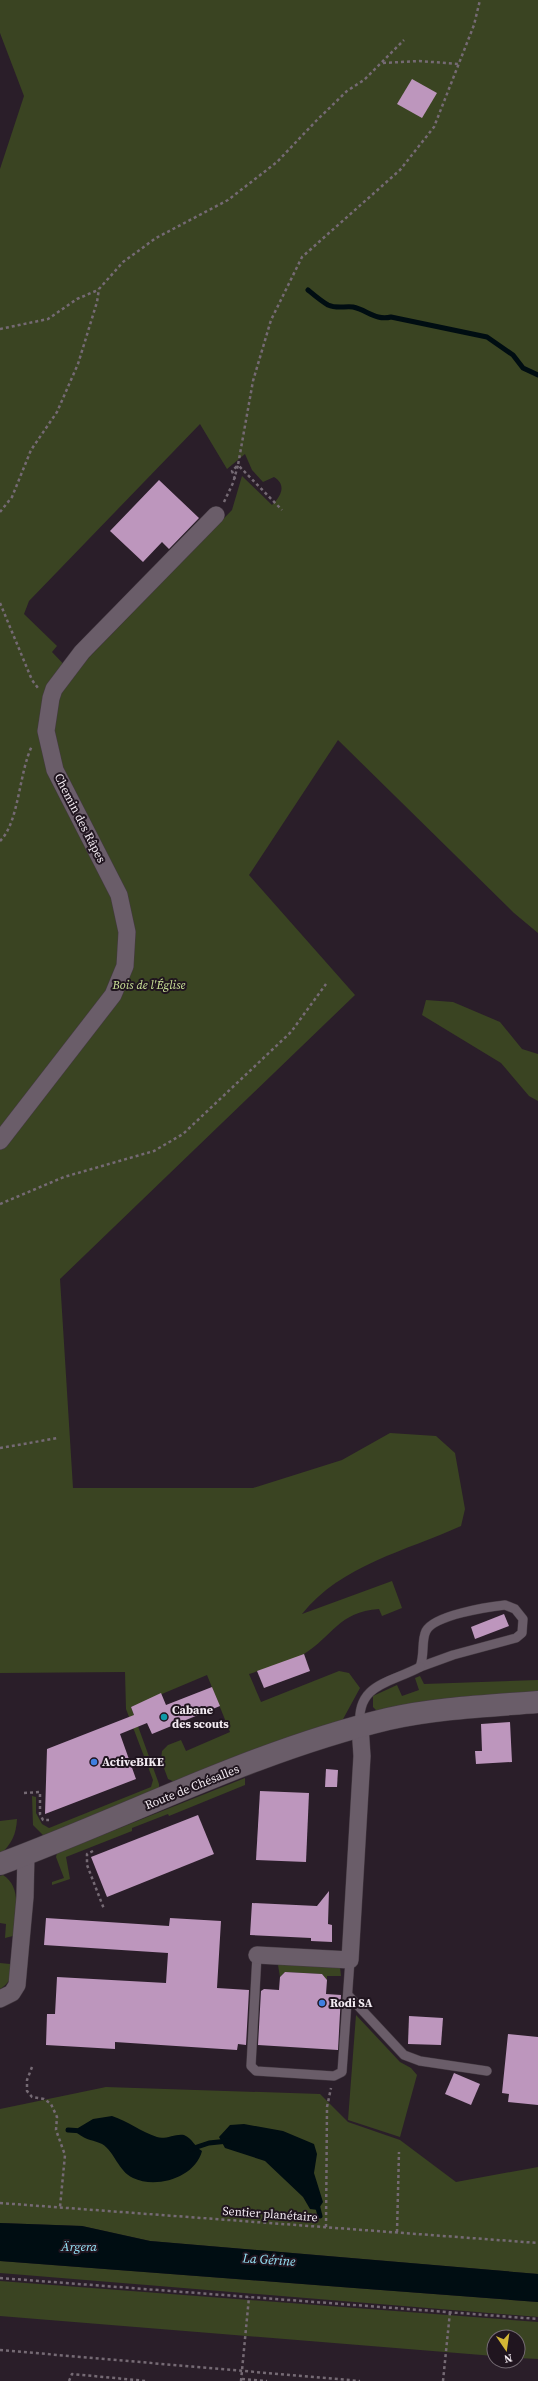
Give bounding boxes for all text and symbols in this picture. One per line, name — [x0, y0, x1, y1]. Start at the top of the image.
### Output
street label: Chemin des Râpes — [51, 771, 109, 865]
park label: Bois de l'Église — [112, 977, 186, 993]
place label: Cabane des scouts — [172, 1702, 229, 1732]
marker: Cabane des scouts — [159, 1712, 169, 1722]
place label: ActiveBIKE — [102, 1754, 164, 1770]
marker: ActiveBIKE — [89, 1757, 99, 1767]
street label: Route de Chésalles — [142, 1761, 242, 1813]
place label: Rodi SA — [330, 1995, 373, 2011]
marker: Rodi SA — [317, 1998, 327, 2008]
street label: Sentier planétaire — [222, 2203, 318, 2225]
water label: Ärgera — [60, 2238, 97, 2255]
water label: La Gérine — [241, 2249, 297, 2270]
north arrow — [486, 2329, 526, 2369]
text: N — [503, 2350, 514, 2366]

